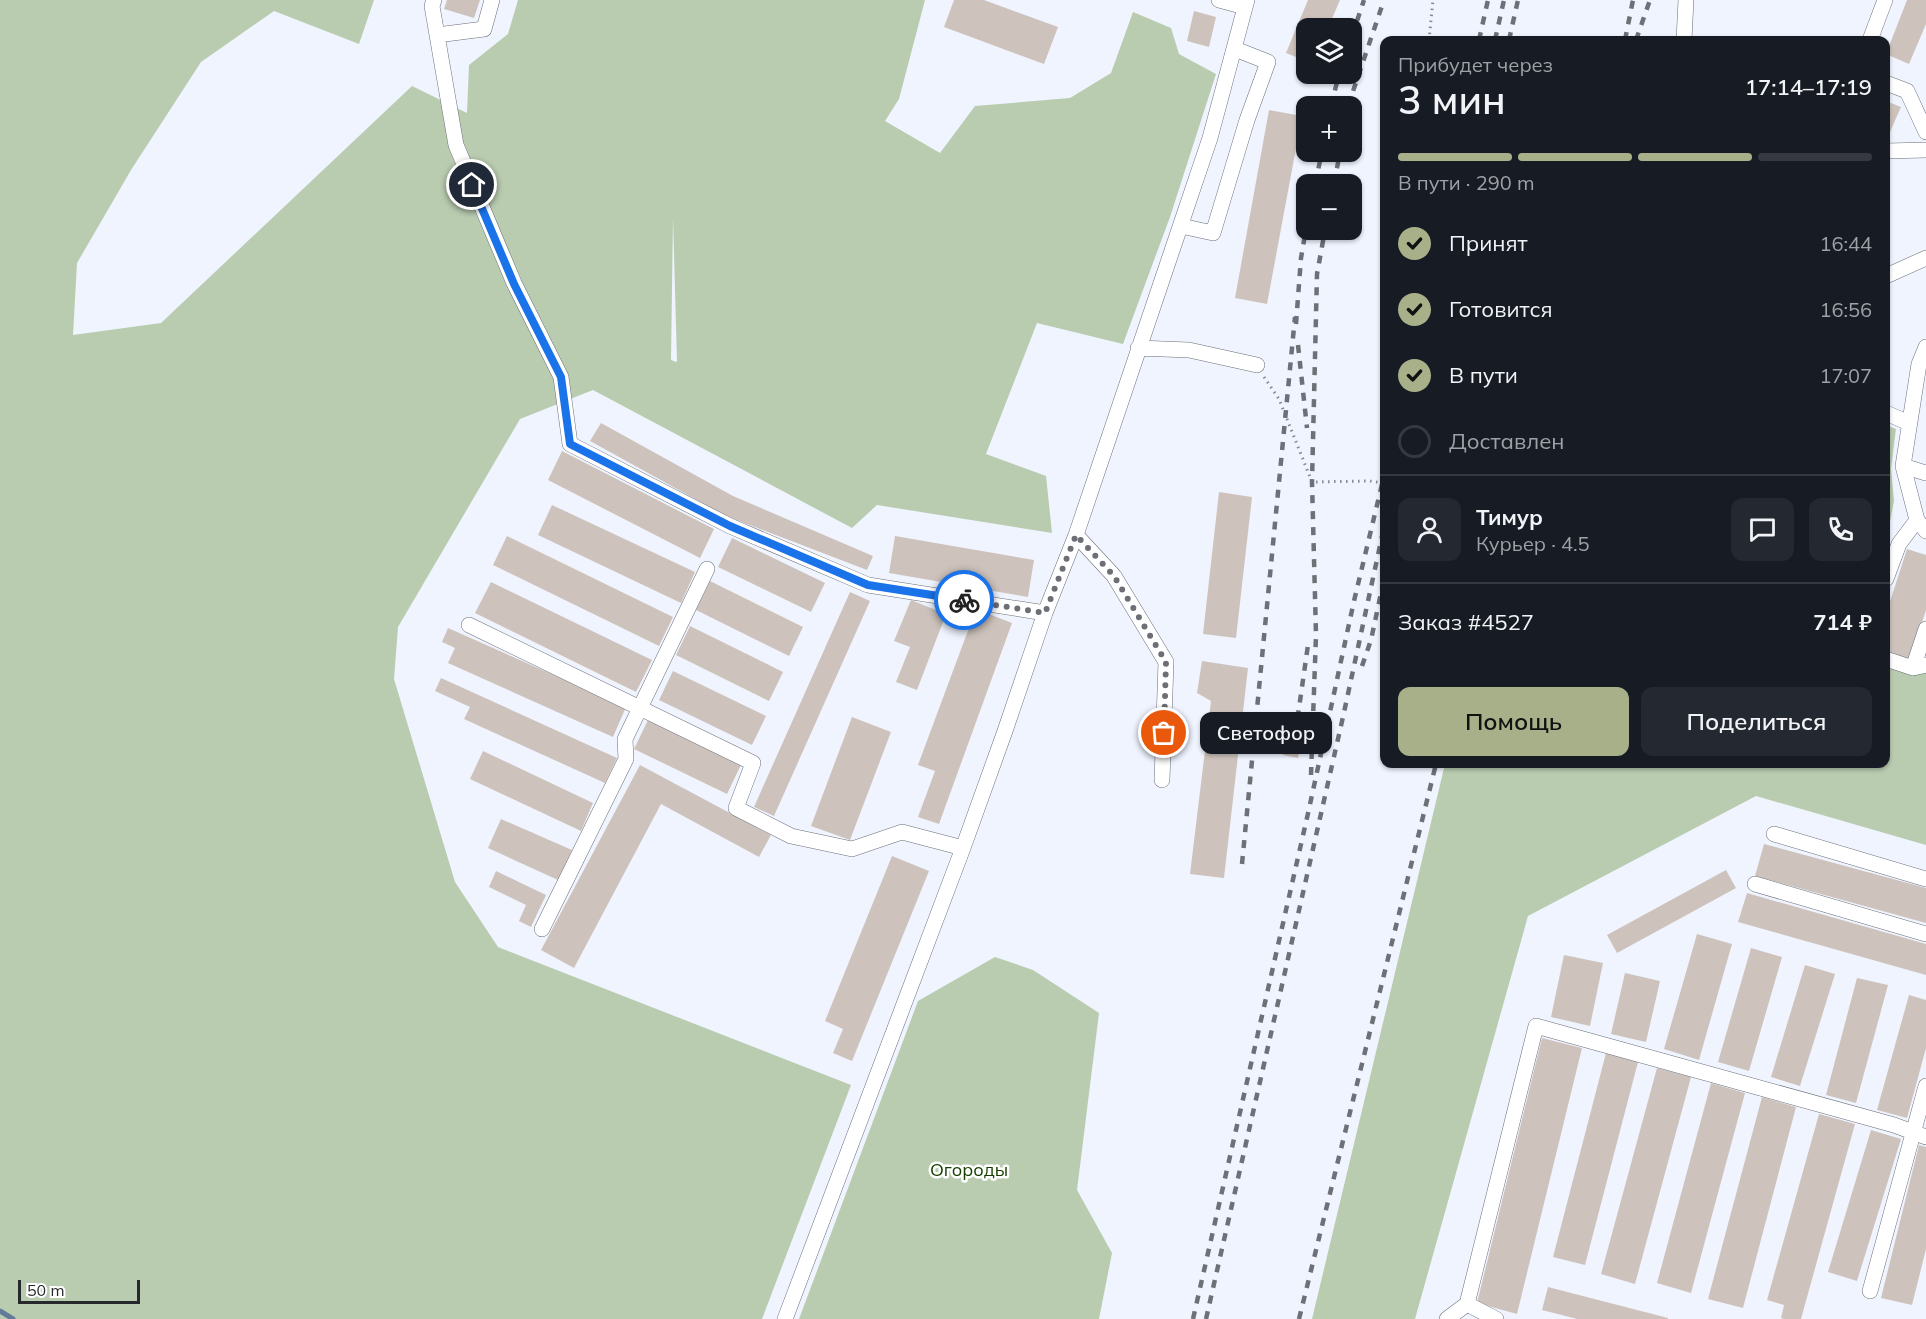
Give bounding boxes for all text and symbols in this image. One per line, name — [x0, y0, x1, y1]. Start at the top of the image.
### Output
map controls — [1296, 18, 1362, 240]
button: layers — [1296, 18, 1362, 84]
text: Прибудет через — [1398, 52, 1553, 77]
text: 17:14–17:19 — [1745, 73, 1872, 101]
text: 3 мин — [1398, 75, 1506, 124]
button: + — [1296, 96, 1362, 162]
pin — [446, 159, 497, 210]
icon: home — [455, 168, 488, 201]
text: В пути · 290 m — [1398, 170, 1534, 195]
button: − — [1296, 174, 1362, 240]
icon: check — [1398, 227, 1431, 260]
text: Принят — [1449, 229, 1528, 257]
text: 16:44 — [1819, 231, 1872, 256]
icon: check — [1398, 293, 1431, 326]
text: Готовится — [1449, 295, 1553, 323]
text: 16:56 — [1819, 297, 1872, 322]
icon: check — [1398, 359, 1431, 392]
text: В пути — [1449, 361, 1518, 389]
text: 17:07 — [1819, 363, 1872, 388]
text: Доставлен — [1449, 427, 1565, 455]
button: person — [1398, 498, 1461, 561]
button: chat — [1731, 498, 1794, 561]
button: phone — [1809, 498, 1872, 561]
text: Тимур — [1476, 503, 1543, 531]
text: Курьер · 4.5 — [1476, 531, 1590, 556]
courier — [934, 570, 994, 630]
icon: bike — [948, 584, 981, 617]
text: Заказ #4527 — [1398, 608, 1534, 636]
text: 714 ₽ — [1813, 608, 1872, 636]
button: Помощь — [1398, 687, 1629, 756]
button: Поделиться — [1641, 687, 1872, 756]
pin — [1138, 707, 1189, 758]
callout: Светофор — [1200, 712, 1332, 754]
icon: bag — [1147, 716, 1180, 749]
text: Светофор — [1217, 720, 1315, 745]
park label: Огороды — [930, 1158, 1008, 1181]
scale bar — [18, 1277, 140, 1304]
text: 50 m — [27, 1280, 64, 1300]

